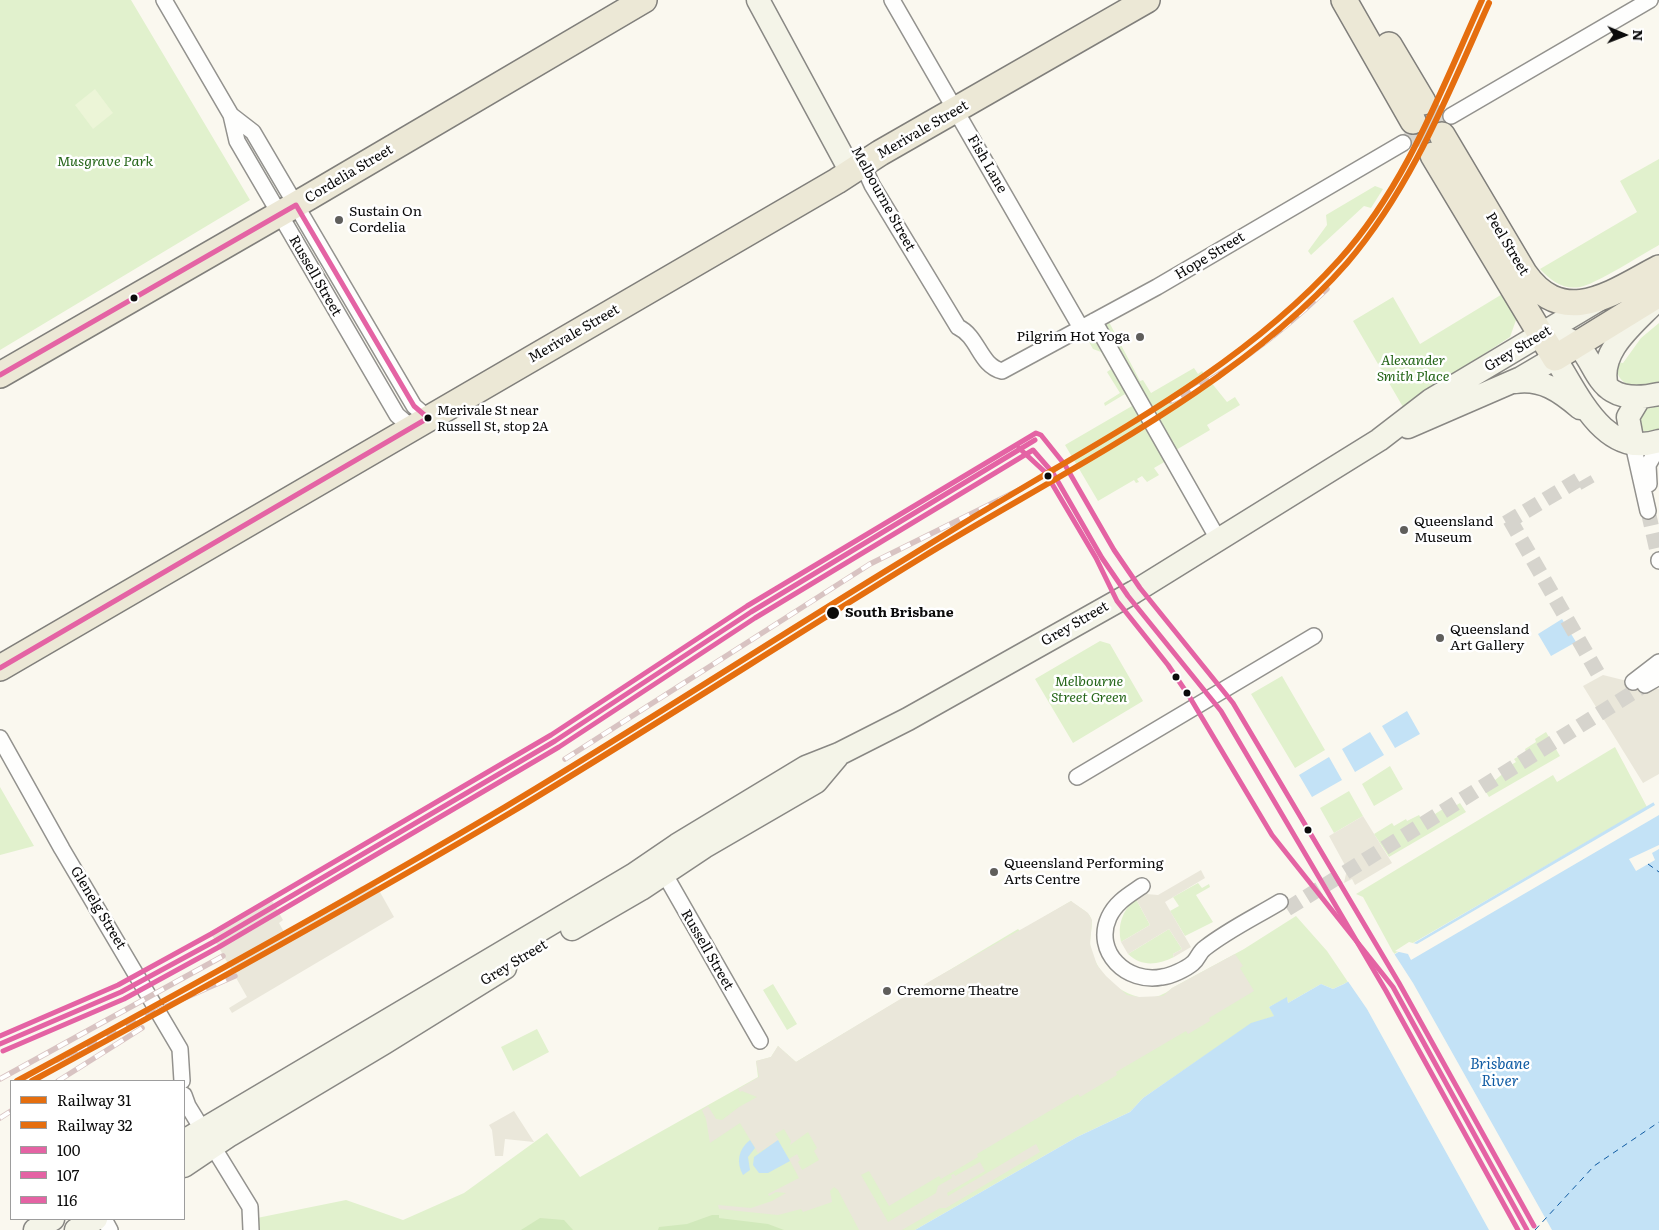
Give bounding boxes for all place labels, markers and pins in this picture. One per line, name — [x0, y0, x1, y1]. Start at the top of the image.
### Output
place label: Sustain On Cordelia — [349, 204, 422, 236]
marker: Sustain On Cordelia — [333, 214, 345, 226]
unlabelled marker — [129, 293, 139, 303]
place label: Pilgrim Hot Yoga — [1017, 329, 1130, 345]
marker: Pilgrim Hot Yoga — [1134, 331, 1146, 343]
place label: Merivale St near Russell St, stop 2A — [437, 403, 549, 434]
marker: Merivale St near Russell St, stop 2A — [423, 413, 433, 423]
unlabelled marker — [1043, 471, 1053, 481]
place label: Queensland Museum — [1414, 514, 1493, 546]
marker: Queensland Museum — [1398, 524, 1410, 536]
marker: South Brisbane — [825, 605, 841, 621]
place label: South Brisbane — [845, 605, 954, 621]
place label: Queensland Art Gallery — [1450, 622, 1529, 654]
marker: Queensland Art Gallery — [1434, 632, 1446, 644]
unlabelled marker — [1171, 672, 1181, 682]
unlabelled marker — [1182, 688, 1192, 698]
unlabelled marker — [1303, 825, 1313, 835]
place label: Queensland Performing Arts Centre — [1004, 856, 1163, 889]
marker: Queensland Performing Arts Centre — [988, 866, 1000, 878]
place label: Cremorne Theatre — [897, 983, 1019, 999]
marker: Cremorne Theatre — [881, 985, 893, 997]

